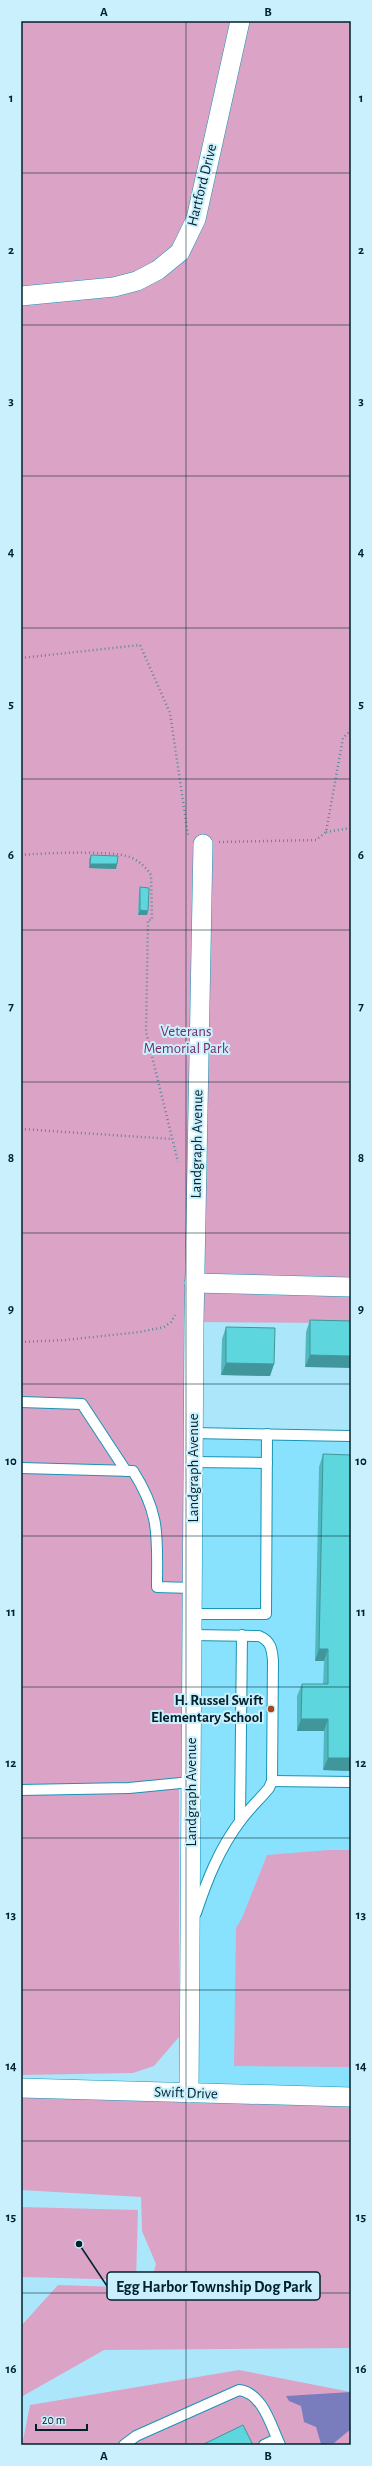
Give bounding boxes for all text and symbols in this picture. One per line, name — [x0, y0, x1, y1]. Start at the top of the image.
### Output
text: A — [100, 6, 108, 19]
text: B — [264, 6, 272, 19]
text: 1 — [9, 92, 13, 105]
text: 1 — [359, 92, 363, 105]
street label: Hartford Drive — [185, 142, 219, 228]
text: 2 — [8, 244, 14, 257]
text: 2 — [358, 244, 364, 257]
text: 3 — [8, 395, 14, 408]
text: 3 — [358, 395, 364, 408]
text: 4 — [8, 546, 15, 559]
text: 4 — [358, 546, 365, 559]
text: 5 — [8, 698, 14, 711]
text: 5 — [358, 698, 364, 711]
text: 6 — [8, 849, 14, 862]
text: 6 — [358, 849, 364, 862]
text: 7 — [8, 1000, 14, 1013]
text: 7 — [358, 1000, 364, 1013]
park label: Veterans Memorial Park — [143, 1024, 229, 1056]
street label: Landgraph Avenue — [189, 1089, 205, 1199]
text: 8 — [8, 1152, 14, 1165]
text: 8 — [358, 1152, 364, 1165]
text: 9 — [8, 1303, 14, 1316]
text: 9 — [358, 1303, 364, 1316]
street label: Landgraph Avenue — [186, 1413, 201, 1523]
text: 10 — [5, 1455, 17, 1468]
text: 10 — [355, 1455, 367, 1468]
text: 11 — [6, 1606, 16, 1619]
text: 11 — [356, 1606, 366, 1619]
place label: H. Russel Swift Elementary School — [151, 1693, 263, 1725]
marker: H. Russel Swift Elementary School — [266, 1704, 276, 1714]
street label: Landgraph Avenue — [184, 1737, 199, 1847]
text: 12 — [6, 1757, 16, 1770]
text: 12 — [356, 1757, 366, 1770]
text: 13 — [6, 1909, 17, 1922]
text: 13 — [356, 1909, 367, 1922]
text: 14 — [5, 2060, 17, 2073]
text: 14 — [355, 2060, 367, 2073]
street label: Swift Drive — [154, 2084, 218, 2102]
text: 15 — [6, 2211, 17, 2224]
text: 15 — [356, 2211, 367, 2224]
callout: Egg Harbor Township Dog Park — [107, 2272, 320, 2300]
text: Egg Harbor Township Dog Park — [116, 2279, 312, 2295]
text: 16 — [6, 2363, 16, 2376]
text: 16 — [356, 2363, 366, 2376]
scale bar — [36, 2406, 87, 2432]
text: 20 m — [42, 2414, 65, 2426]
text: A — [100, 2450, 108, 2463]
text: B — [264, 2450, 272, 2463]

